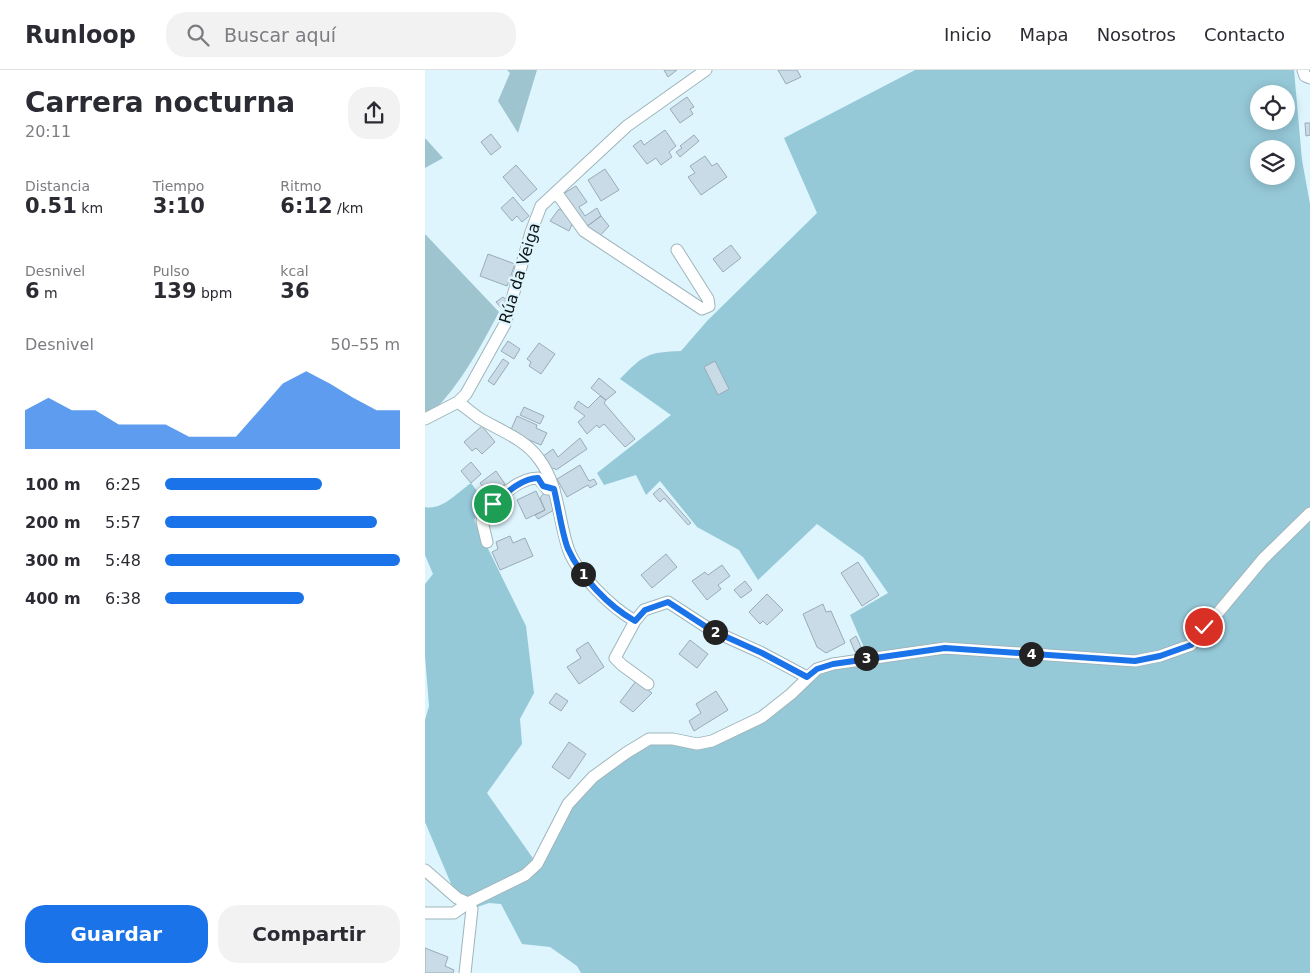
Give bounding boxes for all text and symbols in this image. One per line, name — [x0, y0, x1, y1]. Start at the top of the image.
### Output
search box — [166, 12, 516, 57]
text: Runloop — [25, 21, 136, 49]
icon: search — [184, 21, 212, 49]
text: Buscar aquí — [224, 24, 336, 46]
text: Inicio — [944, 24, 992, 45]
text: Mapa — [1020, 24, 1069, 45]
text: Nosotros — [1097, 24, 1176, 45]
text: Contacto — [1204, 24, 1285, 45]
map controls — [1250, 85, 1295, 185]
button: locate — [1250, 85, 1295, 130]
text: Carrera nocturna — [25, 86, 295, 119]
button: share — [348, 87, 400, 139]
text: 20:11 — [25, 122, 71, 141]
button: layers — [1250, 140, 1295, 185]
text: Distancia — [25, 178, 90, 194]
text: Tiempo — [153, 178, 204, 194]
text: Ritmo — [280, 178, 322, 194]
text: 0.51 — [25, 194, 77, 218]
text: 3:10 — [153, 194, 205, 218]
text: 6:12 — [280, 194, 333, 218]
text: km — [77, 200, 103, 216]
text: /km — [333, 200, 363, 216]
street label: Rúa da Veiga — [495, 220, 544, 326]
text: Desnivel — [25, 263, 85, 279]
text: Pulso — [153, 263, 189, 279]
text: kcal — [280, 263, 309, 279]
text: 6 — [25, 279, 40, 303]
text: 139 — [153, 279, 197, 303]
text: 36 — [280, 279, 310, 303]
text: m — [40, 285, 58, 301]
text: bpm — [197, 285, 232, 301]
text: Desnivel — [25, 335, 94, 354]
text: 50–55 m — [331, 335, 400, 354]
text: 100 m — [25, 475, 81, 494]
text: 6:25 — [105, 475, 141, 494]
pin — [472, 483, 514, 525]
icon: arrive — [479, 490, 507, 518]
text: 200 m — [25, 513, 81, 532]
text: 5:57 — [105, 513, 141, 532]
text: 300 m — [25, 551, 81, 570]
text: 5:48 — [105, 551, 141, 570]
pin: 1 — [571, 562, 595, 586]
text: 1 — [579, 566, 588, 582]
text: 400 m — [25, 589, 81, 608]
text: 6:38 — [105, 589, 141, 608]
pin — [1183, 606, 1225, 648]
icon: check — [1190, 613, 1218, 641]
pin: 2 — [703, 620, 727, 644]
text: 2 — [711, 624, 720, 640]
pin: 4 — [1019, 642, 1043, 666]
pin: 3 — [853, 646, 879, 670]
text: 4 — [1027, 646, 1036, 662]
text: 3 — [862, 650, 871, 666]
button: Guardar — [25, 905, 208, 963]
button: Compartir — [218, 905, 400, 963]

